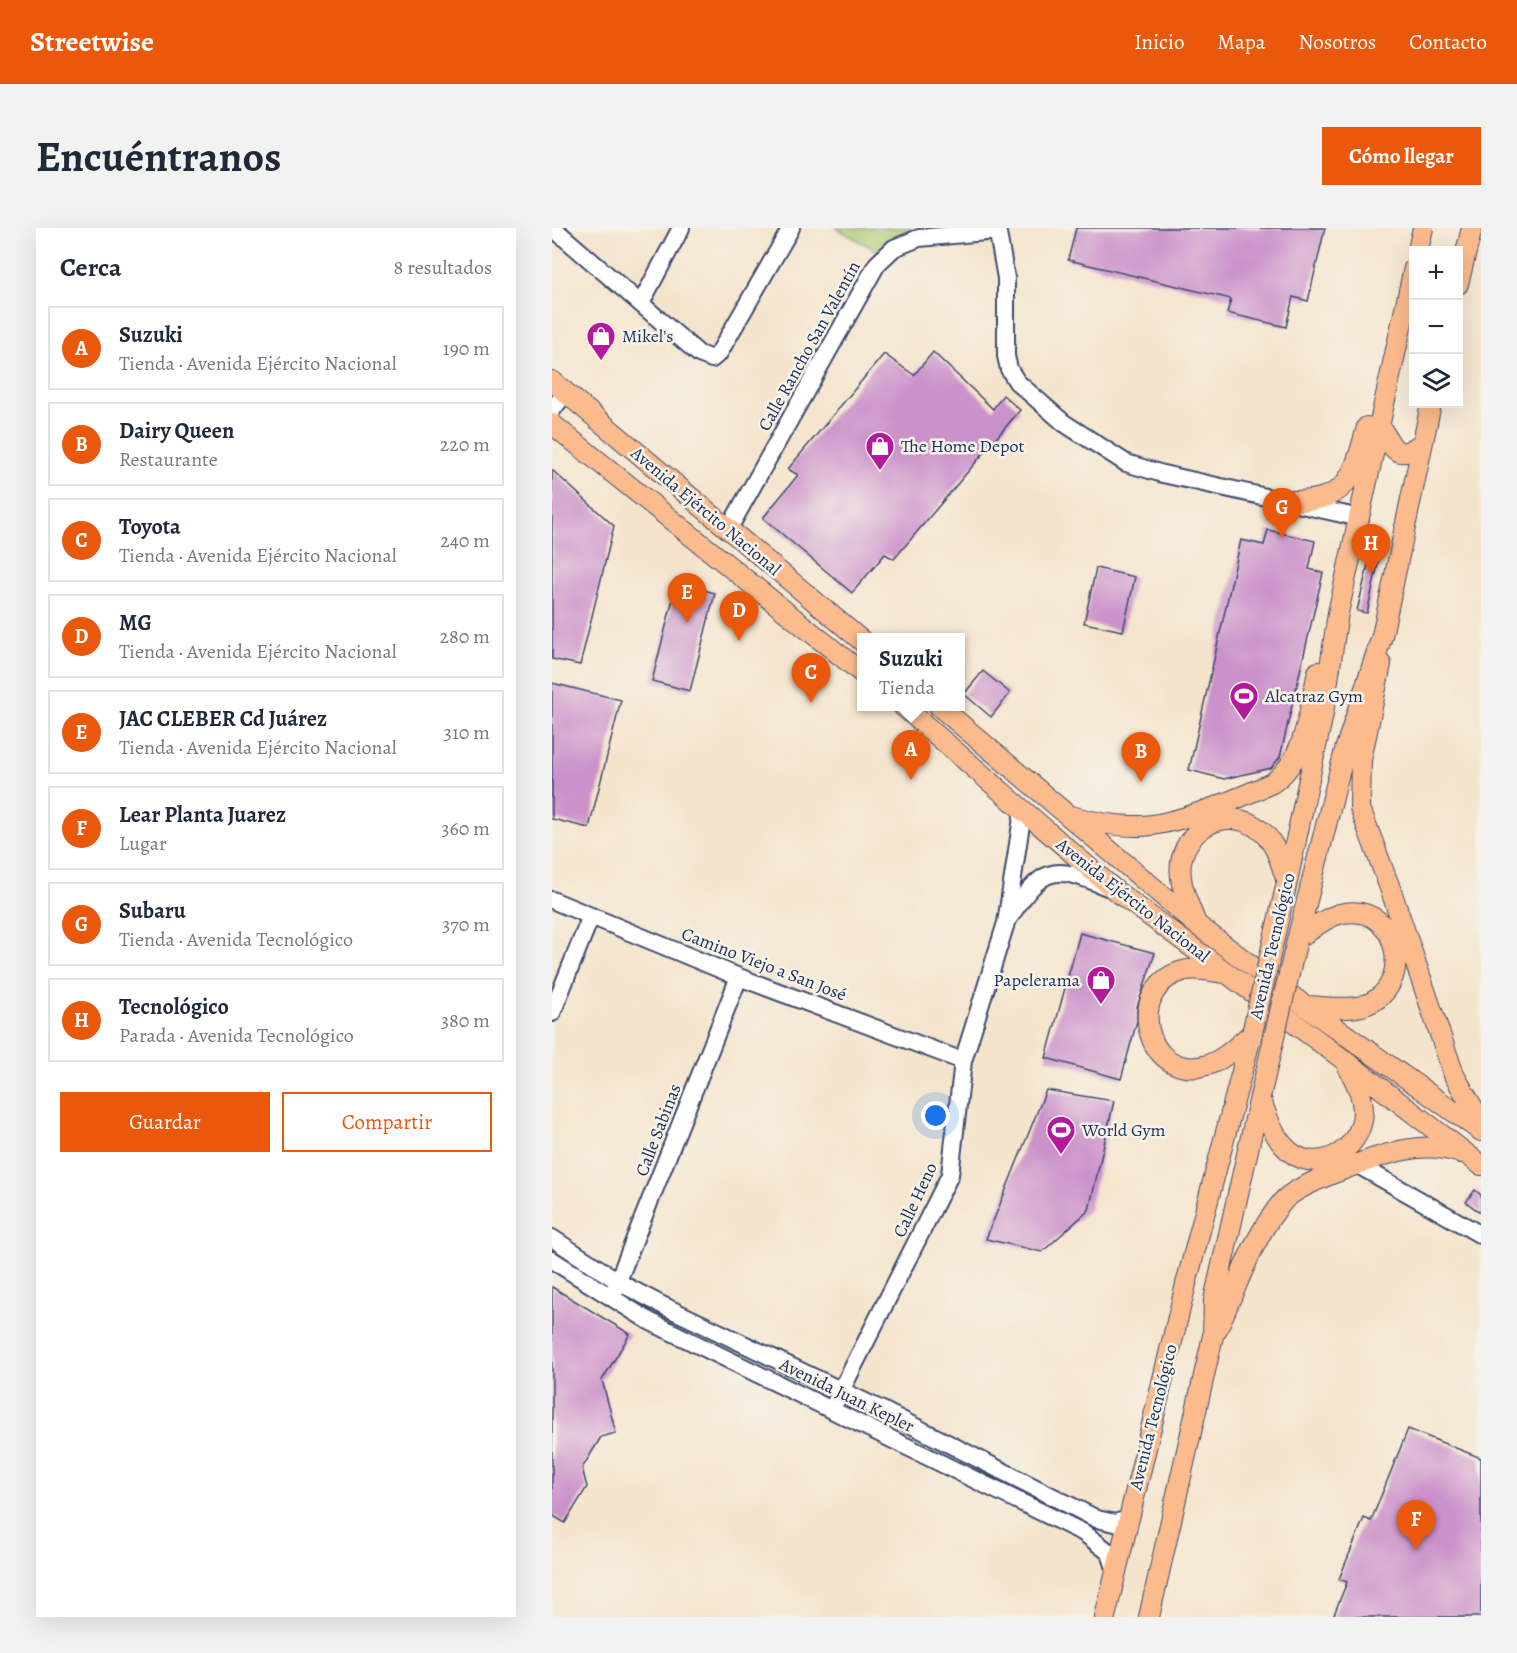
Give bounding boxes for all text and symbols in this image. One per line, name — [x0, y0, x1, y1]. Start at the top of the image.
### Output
text: Streetwise — [30, 23, 154, 61]
text: Inicio — [1134, 28, 1184, 56]
text: Mapa — [1217, 28, 1266, 56]
text: Nosotros — [1299, 28, 1376, 56]
text: Contacto — [1409, 28, 1487, 56]
button: Cómo llegar — [1322, 127, 1481, 185]
text: Encuéntranos — [36, 128, 281, 185]
map controls — [1409, 246, 1463, 408]
button: + — [1409, 246, 1463, 300]
text: Cerca — [60, 250, 122, 285]
text: 8 resultados — [394, 254, 492, 281]
street label: Calle Rancho San Valentín — [752, 257, 866, 435]
button: − — [1409, 300, 1463, 354]
text: Suzuki — [119, 320, 183, 350]
shop icon: Mikel's — [585, 320, 617, 362]
place label: Mikel's — [622, 324, 674, 348]
text: A — [75, 335, 88, 362]
text: 190 m — [443, 335, 490, 362]
text: Tienda · Avenida Ejército Nacional — [119, 350, 397, 377]
button: layers — [1409, 354, 1463, 408]
text: Dairy Queen — [119, 416, 234, 446]
shop icon: The Home Depot — [864, 430, 896, 472]
text: B — [75, 431, 88, 458]
text: 220 m — [440, 431, 490, 458]
place label: The Home Depot — [901, 434, 1024, 458]
street label: Avenida Ejército Nacional — [625, 440, 787, 581]
text: Restaurante — [119, 446, 218, 473]
pin: G — [1262, 488, 1302, 538]
text: Toyota — [119, 512, 181, 542]
pin: H — [1352, 524, 1390, 574]
text: C — [75, 527, 88, 554]
text: 240 m — [440, 527, 490, 554]
text: Tienda · Avenida Ejército Nacional — [119, 542, 397, 569]
pin: E — [668, 574, 706, 623]
pin: D — [720, 592, 759, 641]
text: MG — [119, 608, 152, 638]
text: D — [75, 623, 88, 650]
text: 280 m — [440, 623, 490, 650]
popup — [857, 633, 965, 711]
text: Tienda · Avenida Ejército Nacional — [119, 638, 397, 665]
text: Suzuki — [879, 644, 943, 674]
pin: C — [792, 654, 830, 703]
text: Tienda — [879, 674, 935, 701]
sports icon: Alcatraz Gym — [1228, 680, 1260, 722]
place label: Alcatraz Gym — [1264, 684, 1363, 708]
text: JAC CLEBER Cd Juárez — [119, 704, 327, 734]
text: E — [76, 719, 87, 746]
text: 310 m — [444, 719, 490, 746]
pin: A — [892, 730, 930, 780]
pin: B — [1122, 732, 1160, 782]
text: Tienda · Avenida Ejército Nacional — [119, 734, 397, 761]
text: Lear Planta Juarez — [119, 800, 286, 830]
text: F — [76, 815, 87, 842]
text: 360 m — [441, 815, 490, 842]
text: Lugar — [119, 830, 167, 857]
street label: Avenida Ejército Nacional — [1050, 832, 1215, 968]
street label: Avenida Tecnológico — [1243, 870, 1301, 1023]
text: Subaru — [119, 896, 186, 926]
text: G — [75, 911, 88, 938]
text: 370 m — [442, 911, 490, 938]
street label: Camino Viejo a San José — [678, 921, 850, 1007]
text: Tienda · Avenida Tecnológico — [119, 926, 353, 953]
shop icon: Papelerama — [1085, 964, 1117, 1006]
place label: Papelerama — [994, 968, 1081, 992]
text: Tecnológico — [119, 992, 229, 1022]
text: H — [74, 1007, 89, 1034]
text: 380 m — [441, 1007, 490, 1034]
text: Parada · Avenida Tecnológico — [119, 1022, 354, 1049]
street label: Calle Sabinas — [629, 1080, 687, 1180]
button: Guardar — [60, 1092, 270, 1152]
button: Compartir — [282, 1092, 492, 1152]
your location — [921, 1101, 950, 1130]
sports icon: World Gym — [1045, 1114, 1077, 1156]
place label: World Gym — [1081, 1118, 1166, 1142]
street label: Calle Heno — [887, 1159, 943, 1241]
street label: Avenida Tecnológico — [1123, 1342, 1183, 1493]
street label: Avenida Juan Kepler — [775, 1352, 918, 1438]
pin: F — [1396, 1500, 1436, 1550]

